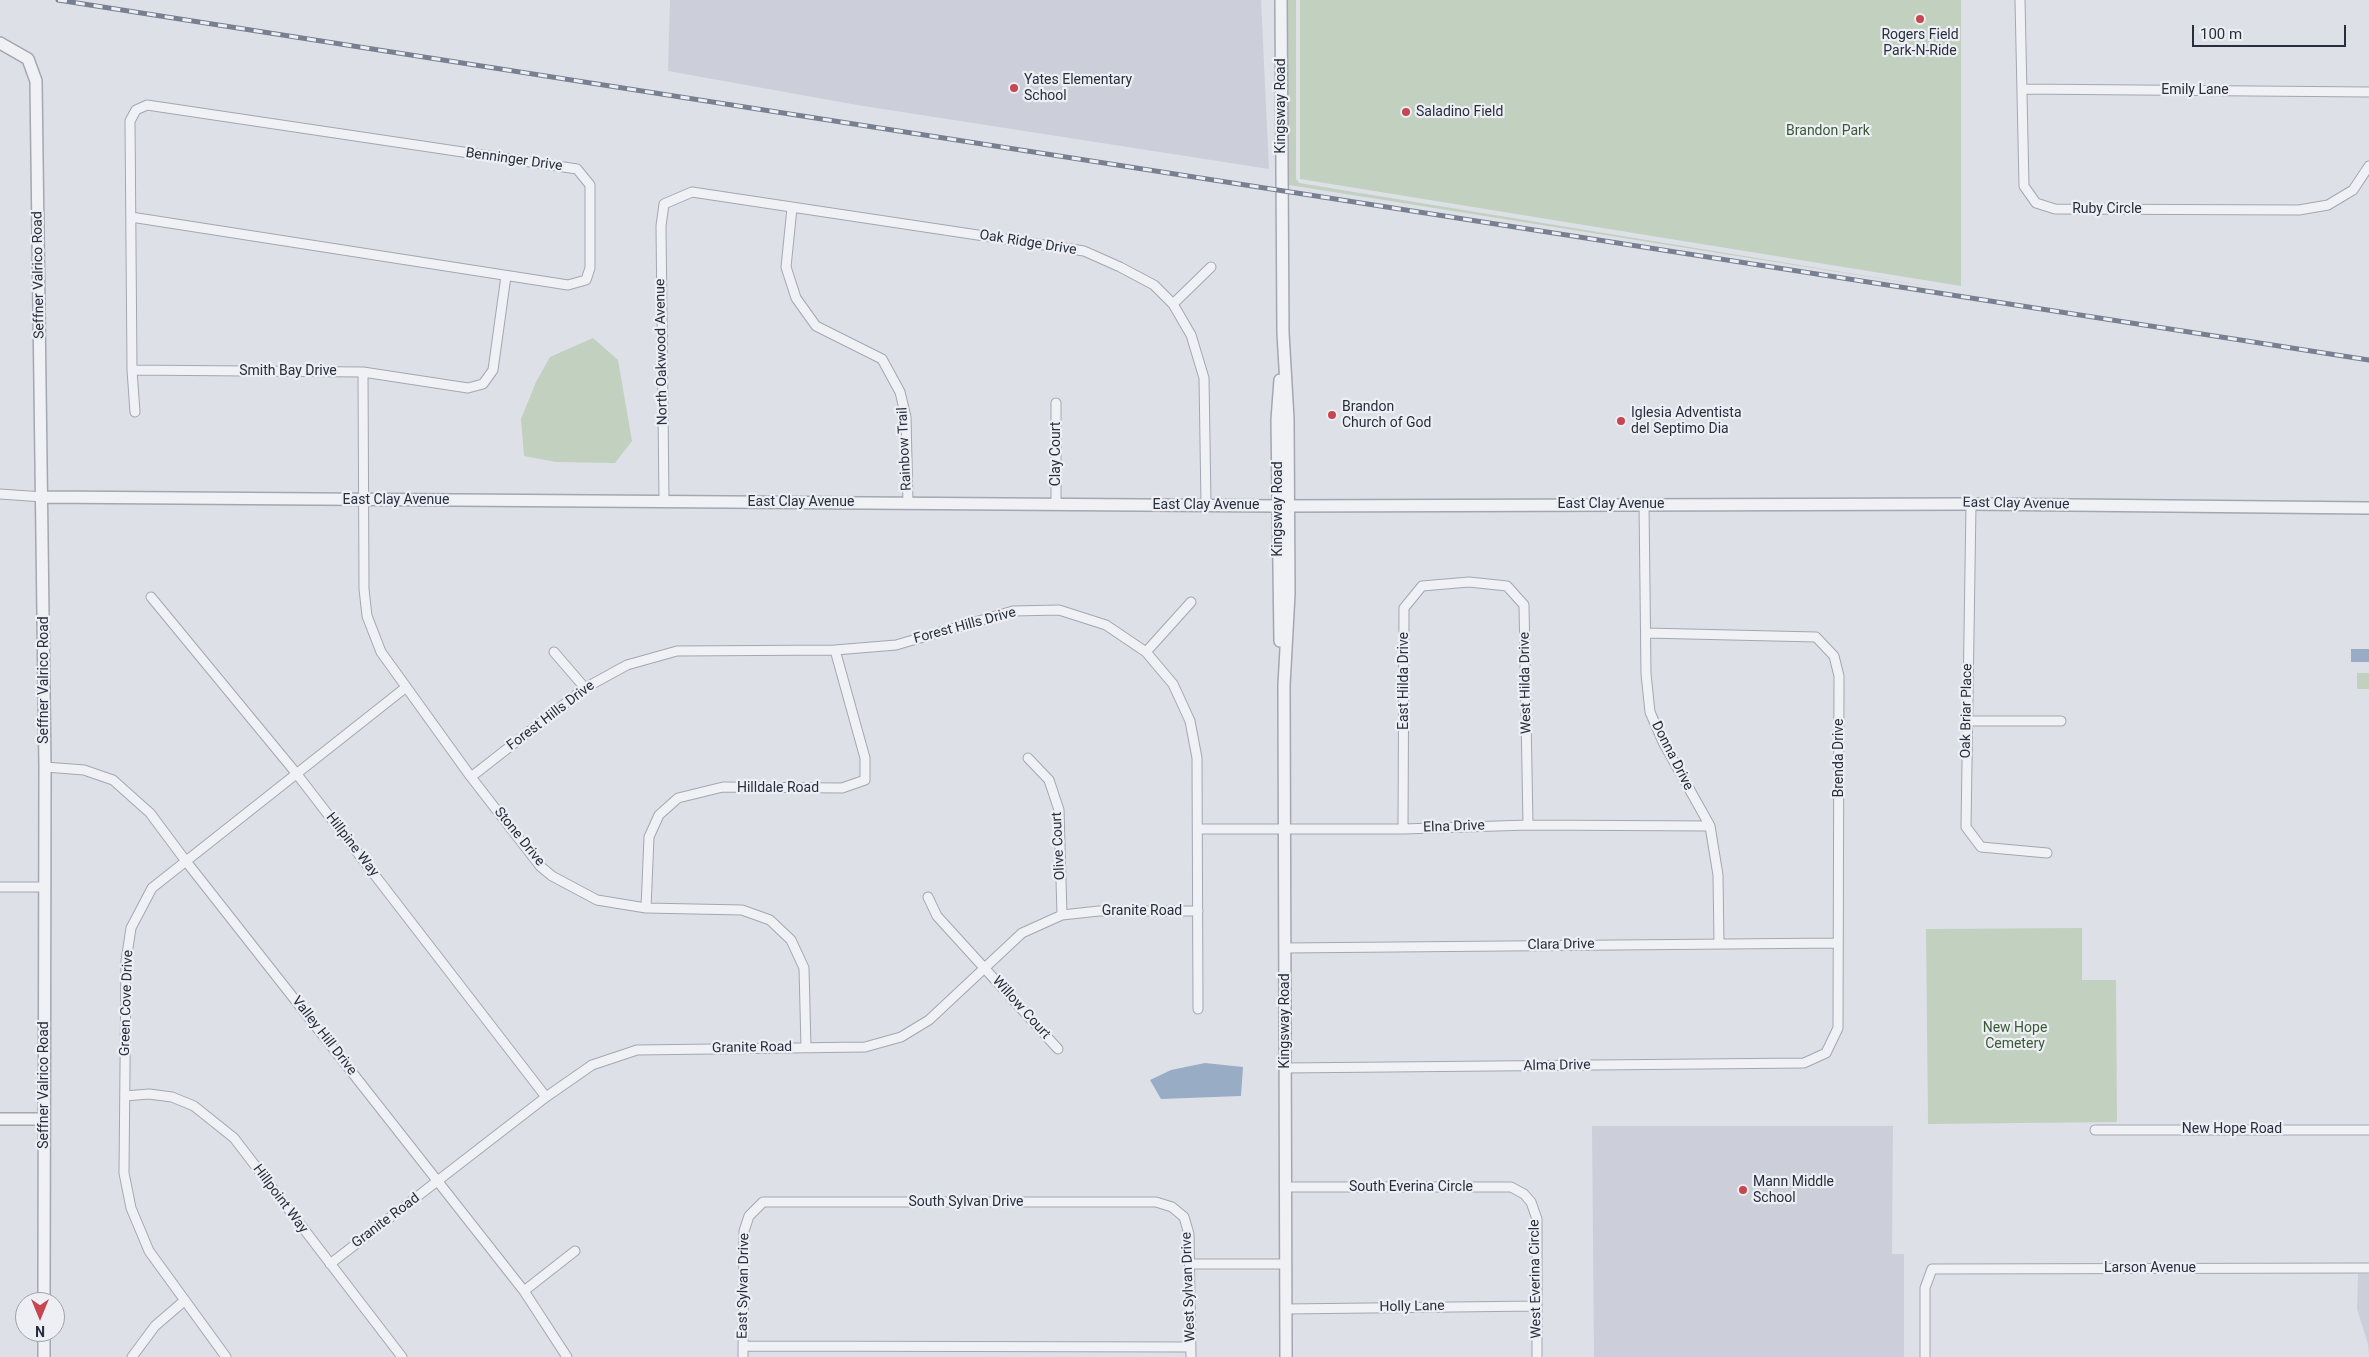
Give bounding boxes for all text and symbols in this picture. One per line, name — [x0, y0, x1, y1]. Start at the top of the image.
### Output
marker: Rogers Field Park-N-Ride — [1914, 13, 1926, 25]
scale bar — [2194, 15, 2348, 47]
text: 100 m — [2200, 25, 2242, 43]
place label: Rogers Field Park-N-Ride — [1881, 27, 1959, 59]
street label: Kingsway Road — [1273, 58, 1289, 154]
place label: Yates Elementary School — [1024, 72, 1132, 104]
marker: Yates Elementary School — [1008, 82, 1020, 94]
street label: Emily Lane — [2161, 82, 2229, 98]
place label: Saladino Field — [1416, 104, 1503, 120]
marker: Saladino Field — [1400, 106, 1412, 118]
park label: Brandon Park — [1786, 123, 1870, 139]
street label: Benninger Drive — [464, 145, 564, 175]
street label: Ruby Circle — [2072, 201, 2142, 217]
street label: Seffner Valrico Road — [29, 211, 49, 339]
street label: Oak Ridge Drive — [978, 227, 1078, 259]
street label: North Oakwood Avenue — [652, 278, 672, 426]
street label: Smith Bay Drive — [239, 363, 337, 379]
place label: Brandon Church of God — [1342, 399, 1431, 432]
place label: Iglesia Adventista del Septimo Dia — [1631, 405, 1741, 438]
street label: Rainbow Trail — [894, 407, 916, 491]
marker: Brandon Church of God — [1326, 409, 1338, 421]
marker: Iglesia Adventista del Septimo Dia — [1615, 415, 1627, 427]
street label: Clay Court — [1048, 422, 1064, 486]
street label: Kingsway Road — [1270, 461, 1286, 557]
street label: East Clay Avenue — [343, 492, 449, 508]
street label: East Clay Avenue — [748, 494, 854, 510]
street label: East Clay Avenue — [1962, 495, 2070, 513]
street label: East Clay Avenue — [1558, 496, 1664, 512]
street label: East Clay Avenue — [1153, 497, 1259, 513]
street label: Forest Hills Drive — [912, 604, 1018, 648]
street label: Seffner Valrico Road — [36, 616, 52, 744]
street label: East Hilda Drive — [1396, 632, 1412, 730]
street label: West Hilda Drive — [1517, 632, 1535, 734]
street label: Oak Briar Place — [1958, 663, 1976, 759]
street label: Forest Hills Drive — [504, 678, 598, 754]
street label: Donna Drive — [1647, 719, 1697, 793]
street label: Brenda Drive — [1831, 719, 1847, 797]
street label: Hilldale Road — [737, 780, 819, 796]
street label: Stone Drive — [490, 804, 548, 870]
street label: Hillpine Way — [322, 810, 382, 880]
street label: Olive Court — [1049, 811, 1069, 881]
street label: Elna Drive — [1423, 818, 1485, 836]
street label: Granite Road — [1102, 903, 1182, 919]
street label: Clara Drive — [1527, 936, 1595, 954]
street label: Green Cove Drive — [117, 950, 137, 1056]
street label: Willow Court — [988, 973, 1054, 1043]
street label: Kingsway Road — [1277, 973, 1293, 1069]
street label: Valley Hill Drive — [288, 993, 360, 1079]
park label: New Hope Cemetery — [1983, 1020, 2047, 1052]
street label: Seffner Valrico Road — [36, 1021, 52, 1149]
street label: Granite Road — [712, 1039, 792, 1057]
street label: Alma Drive — [1523, 1057, 1591, 1075]
street label: New Hope Road — [2182, 1121, 2282, 1137]
street label: Hillpoint Way — [249, 1161, 311, 1237]
place label: Mann Middle School — [1753, 1174, 1834, 1206]
street label: South Everina Circle — [1349, 1179, 1473, 1195]
marker: Mann Middle School — [1737, 1184, 1749, 1196]
street label: Granite Road — [349, 1190, 423, 1252]
street label: South Sylvan Drive — [908, 1194, 1024, 1210]
street label: West Everina Circle — [1527, 1219, 1545, 1339]
street label: West Sylvan Drive — [1179, 1232, 1199, 1342]
street label: East Sylvan Drive — [735, 1233, 753, 1339]
street label: Larson Avenue — [2104, 1260, 2196, 1276]
north arrow — [15, 1292, 65, 1342]
street label: Holly Lane — [1379, 1298, 1445, 1316]
text: N — [35, 1323, 45, 1339]

